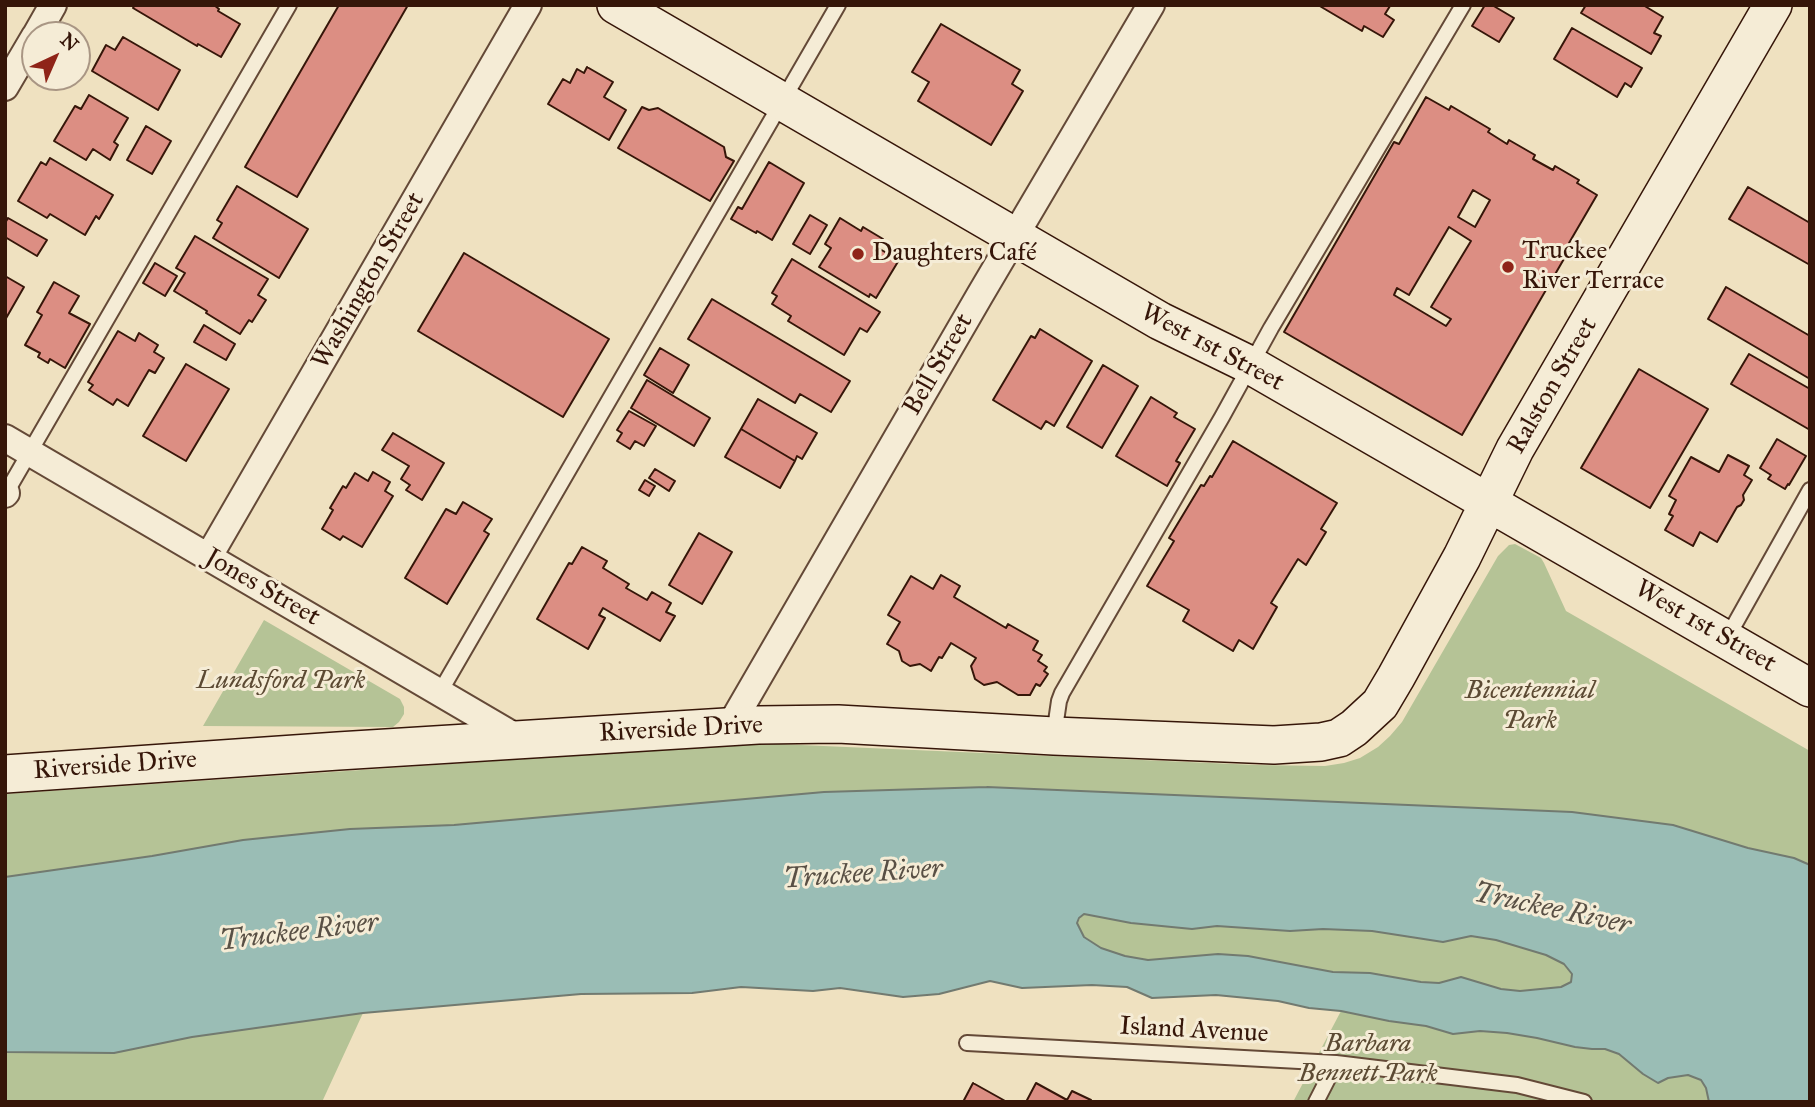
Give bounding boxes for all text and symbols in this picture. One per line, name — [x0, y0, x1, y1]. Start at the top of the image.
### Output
north arrow — [21, 21, 91, 91]
text: N — [56, 28, 83, 56]
street label: Washington Street — [306, 187, 432, 375]
place label: Truckee River Terrace — [1522, 236, 1664, 298]
place label: Daughters Café — [872, 238, 1037, 270]
marker: Daughters Café — [850, 246, 866, 262]
marker: Truckee River Terrace — [1500, 259, 1516, 275]
street label: West 1st Street — [1135, 297, 1289, 399]
street label: Bell Street — [897, 309, 981, 421]
street label: Ralston Street — [1501, 312, 1605, 460]
street label: Jones Street — [199, 543, 325, 633]
street label: West 1st Street — [1629, 574, 1781, 680]
park label: Lundsford Park — [196, 666, 366, 698]
park label: Bicentennial Park — [1465, 676, 1595, 738]
street label: Riverside Drive — [598, 710, 764, 750]
street label: Riverside Drive — [32, 745, 198, 787]
water label: Truckee River — [782, 853, 944, 897]
water label: Truckee River — [1470, 877, 1634, 943]
water label: Truckee River — [218, 907, 380, 959]
street label: Island Avenue — [1119, 1012, 1269, 1050]
park label: Barbara Bennett Park — [1298, 1029, 1438, 1090]

